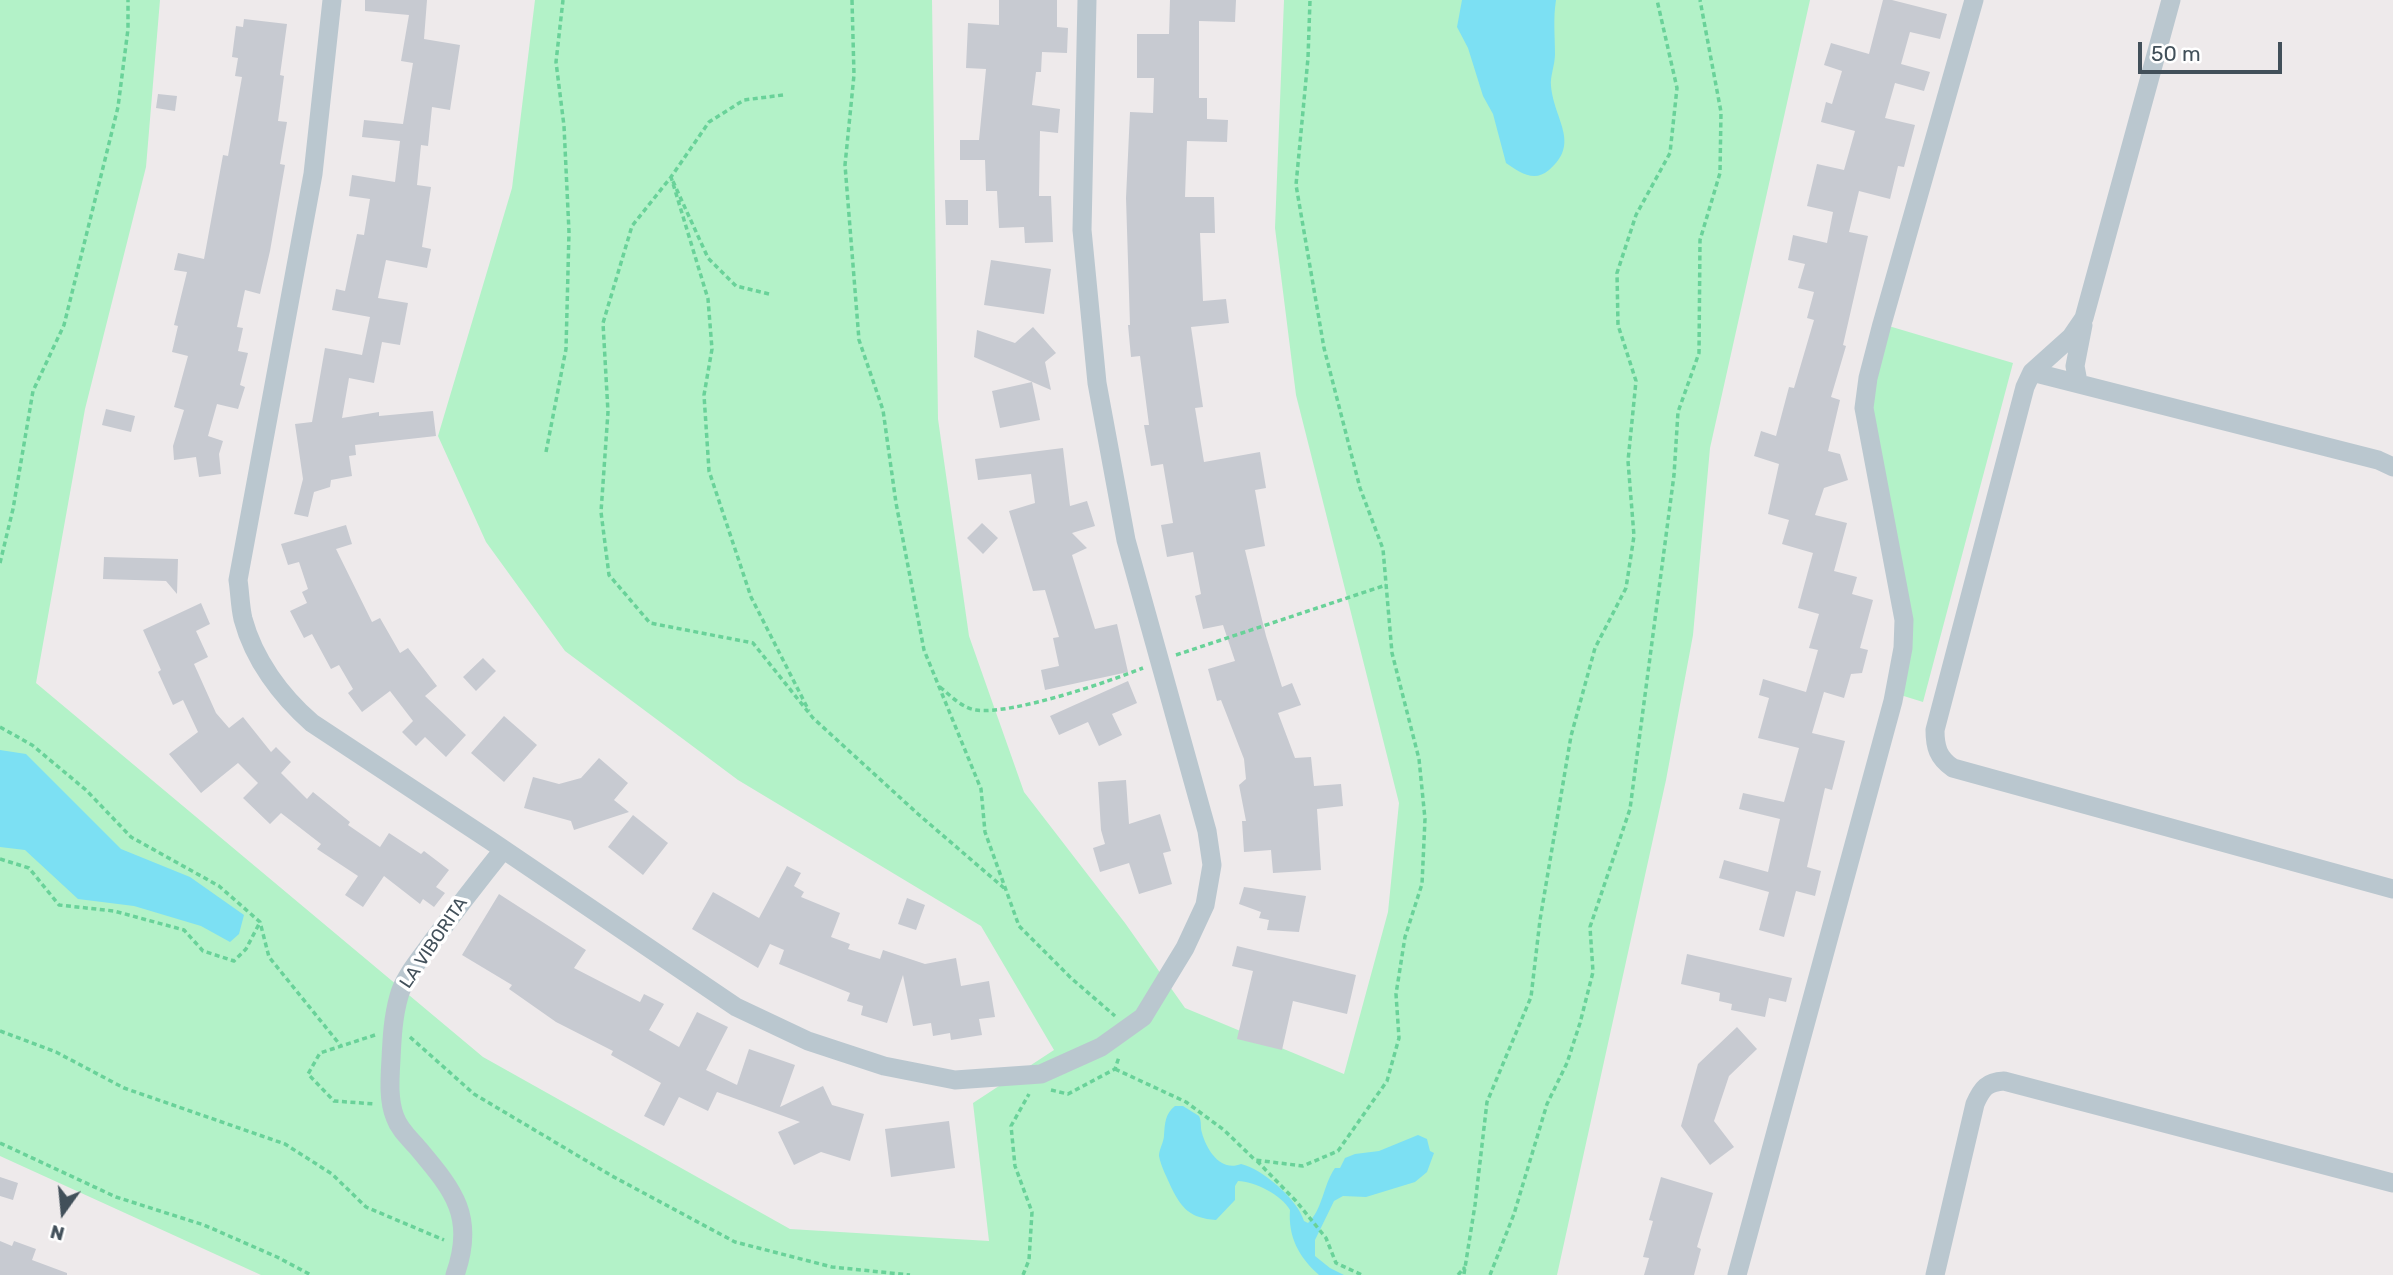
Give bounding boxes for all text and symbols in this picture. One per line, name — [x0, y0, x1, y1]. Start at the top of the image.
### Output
scale bar — [2141, 28, 2284, 72]
text: 50 m — [2151, 41, 2201, 66]
street label: LA VIBORITA — [396, 893, 472, 993]
north arrow — [28, 1177, 98, 1247]
text: N — [48, 1220, 67, 1246]

